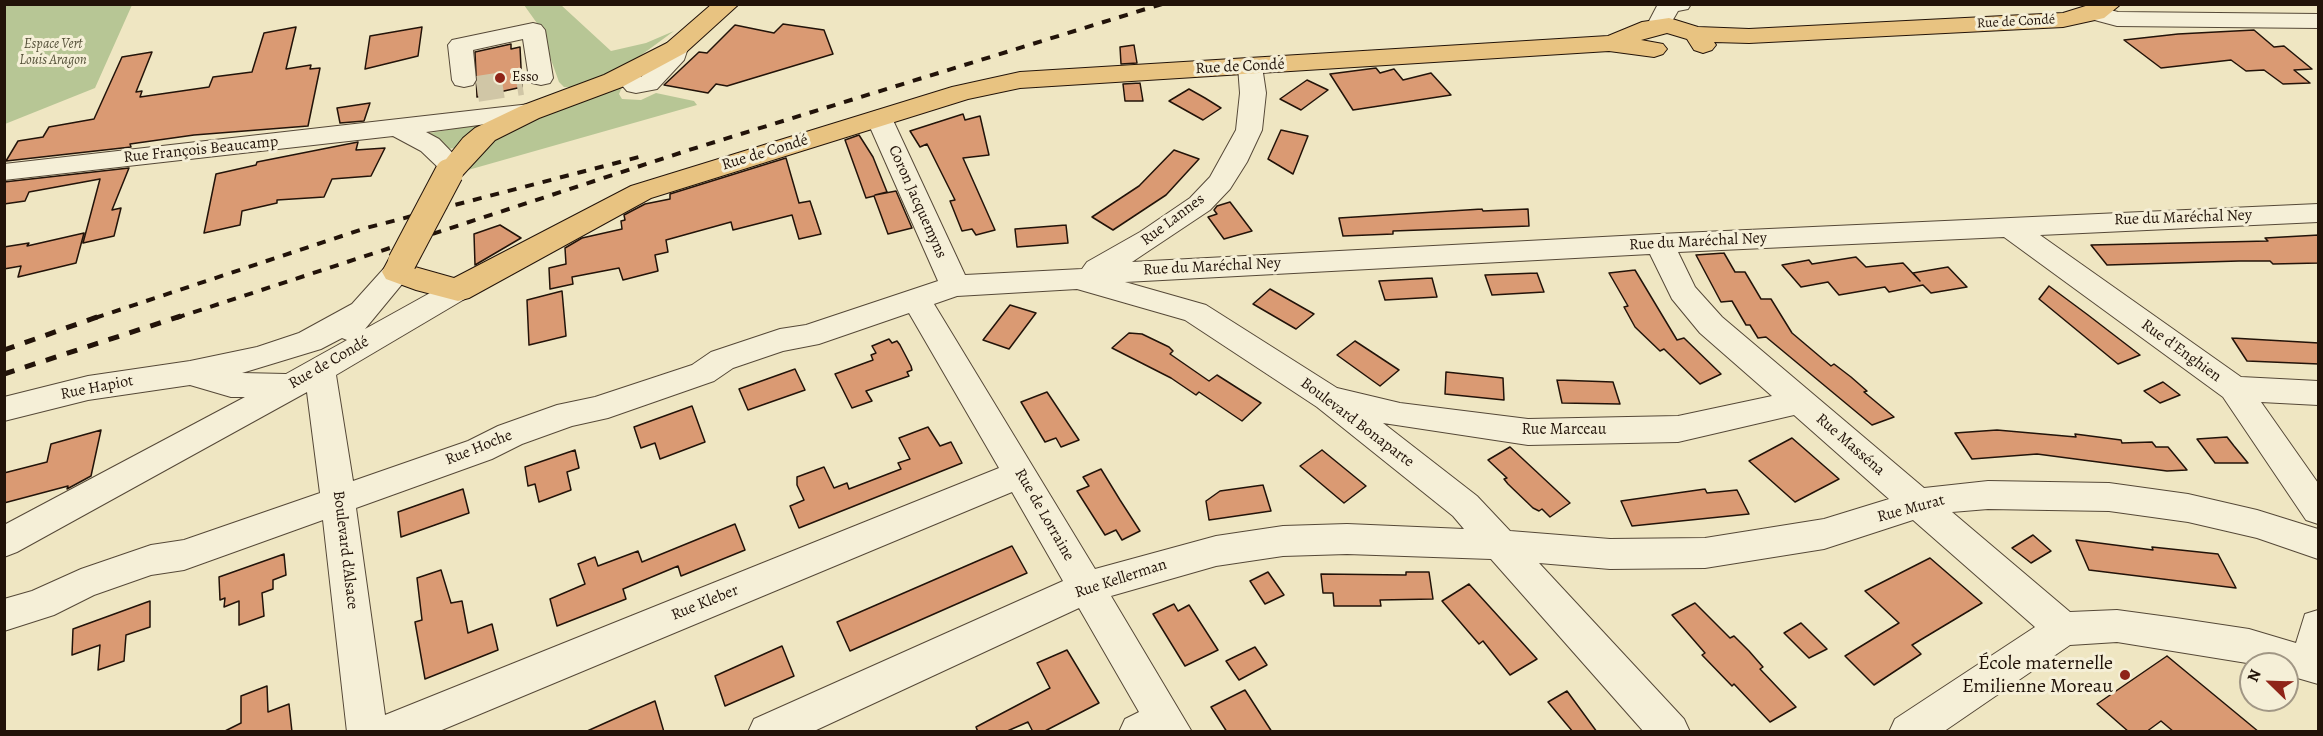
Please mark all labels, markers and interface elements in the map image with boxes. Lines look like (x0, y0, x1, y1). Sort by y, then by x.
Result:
street label: Rue de Condé (1976, 12, 2056, 32)
park label: Espace Vert Louis Aragon (19, 37, 87, 70)
street label: Rue de Condé (1195, 55, 1285, 79)
place label: Esso (512, 70, 539, 86)
marker: Esso (493, 71, 507, 85)
street label: Rue de Condé (719, 131, 811, 175)
street label: Rue François Beaucamp (123, 132, 279, 168)
street label: Coron Jacquemyns (883, 143, 951, 261)
street label: Rue Lannes (1137, 190, 1209, 250)
street label: Rue du Maréchal Ney (2114, 206, 2252, 230)
street label: Rue du Maréchal Ney (1629, 229, 1767, 255)
street label: Rue du Maréchal Ney (1143, 254, 1281, 280)
street label: Rue d'Enghien (2137, 315, 2225, 387)
street label: Rue de Condé (285, 332, 373, 394)
street label: Rue Hapiot (59, 372, 135, 404)
street label: Boulevard Bonaparte (1296, 374, 1418, 472)
street label: Rue Masséna (1811, 410, 1889, 480)
street label: Rue Marceau (1522, 420, 1606, 440)
street label: Rue Hoche (443, 426, 515, 470)
street label: Rue de Lorraine (1010, 465, 1078, 565)
street label: Boulevard d'Alsace (328, 490, 362, 610)
street label: Rue Murat (1875, 491, 1947, 527)
street label: Rue Kellerman (1073, 555, 1169, 603)
street label: Rue Kleber (669, 581, 741, 625)
place label: École maternelle Emilienne Moreau (1962, 652, 2113, 699)
north arrow (2239, 652, 2299, 712)
text: N (2242, 666, 2267, 685)
marker: École maternelle Emilienne Moreau (2118, 668, 2132, 682)

